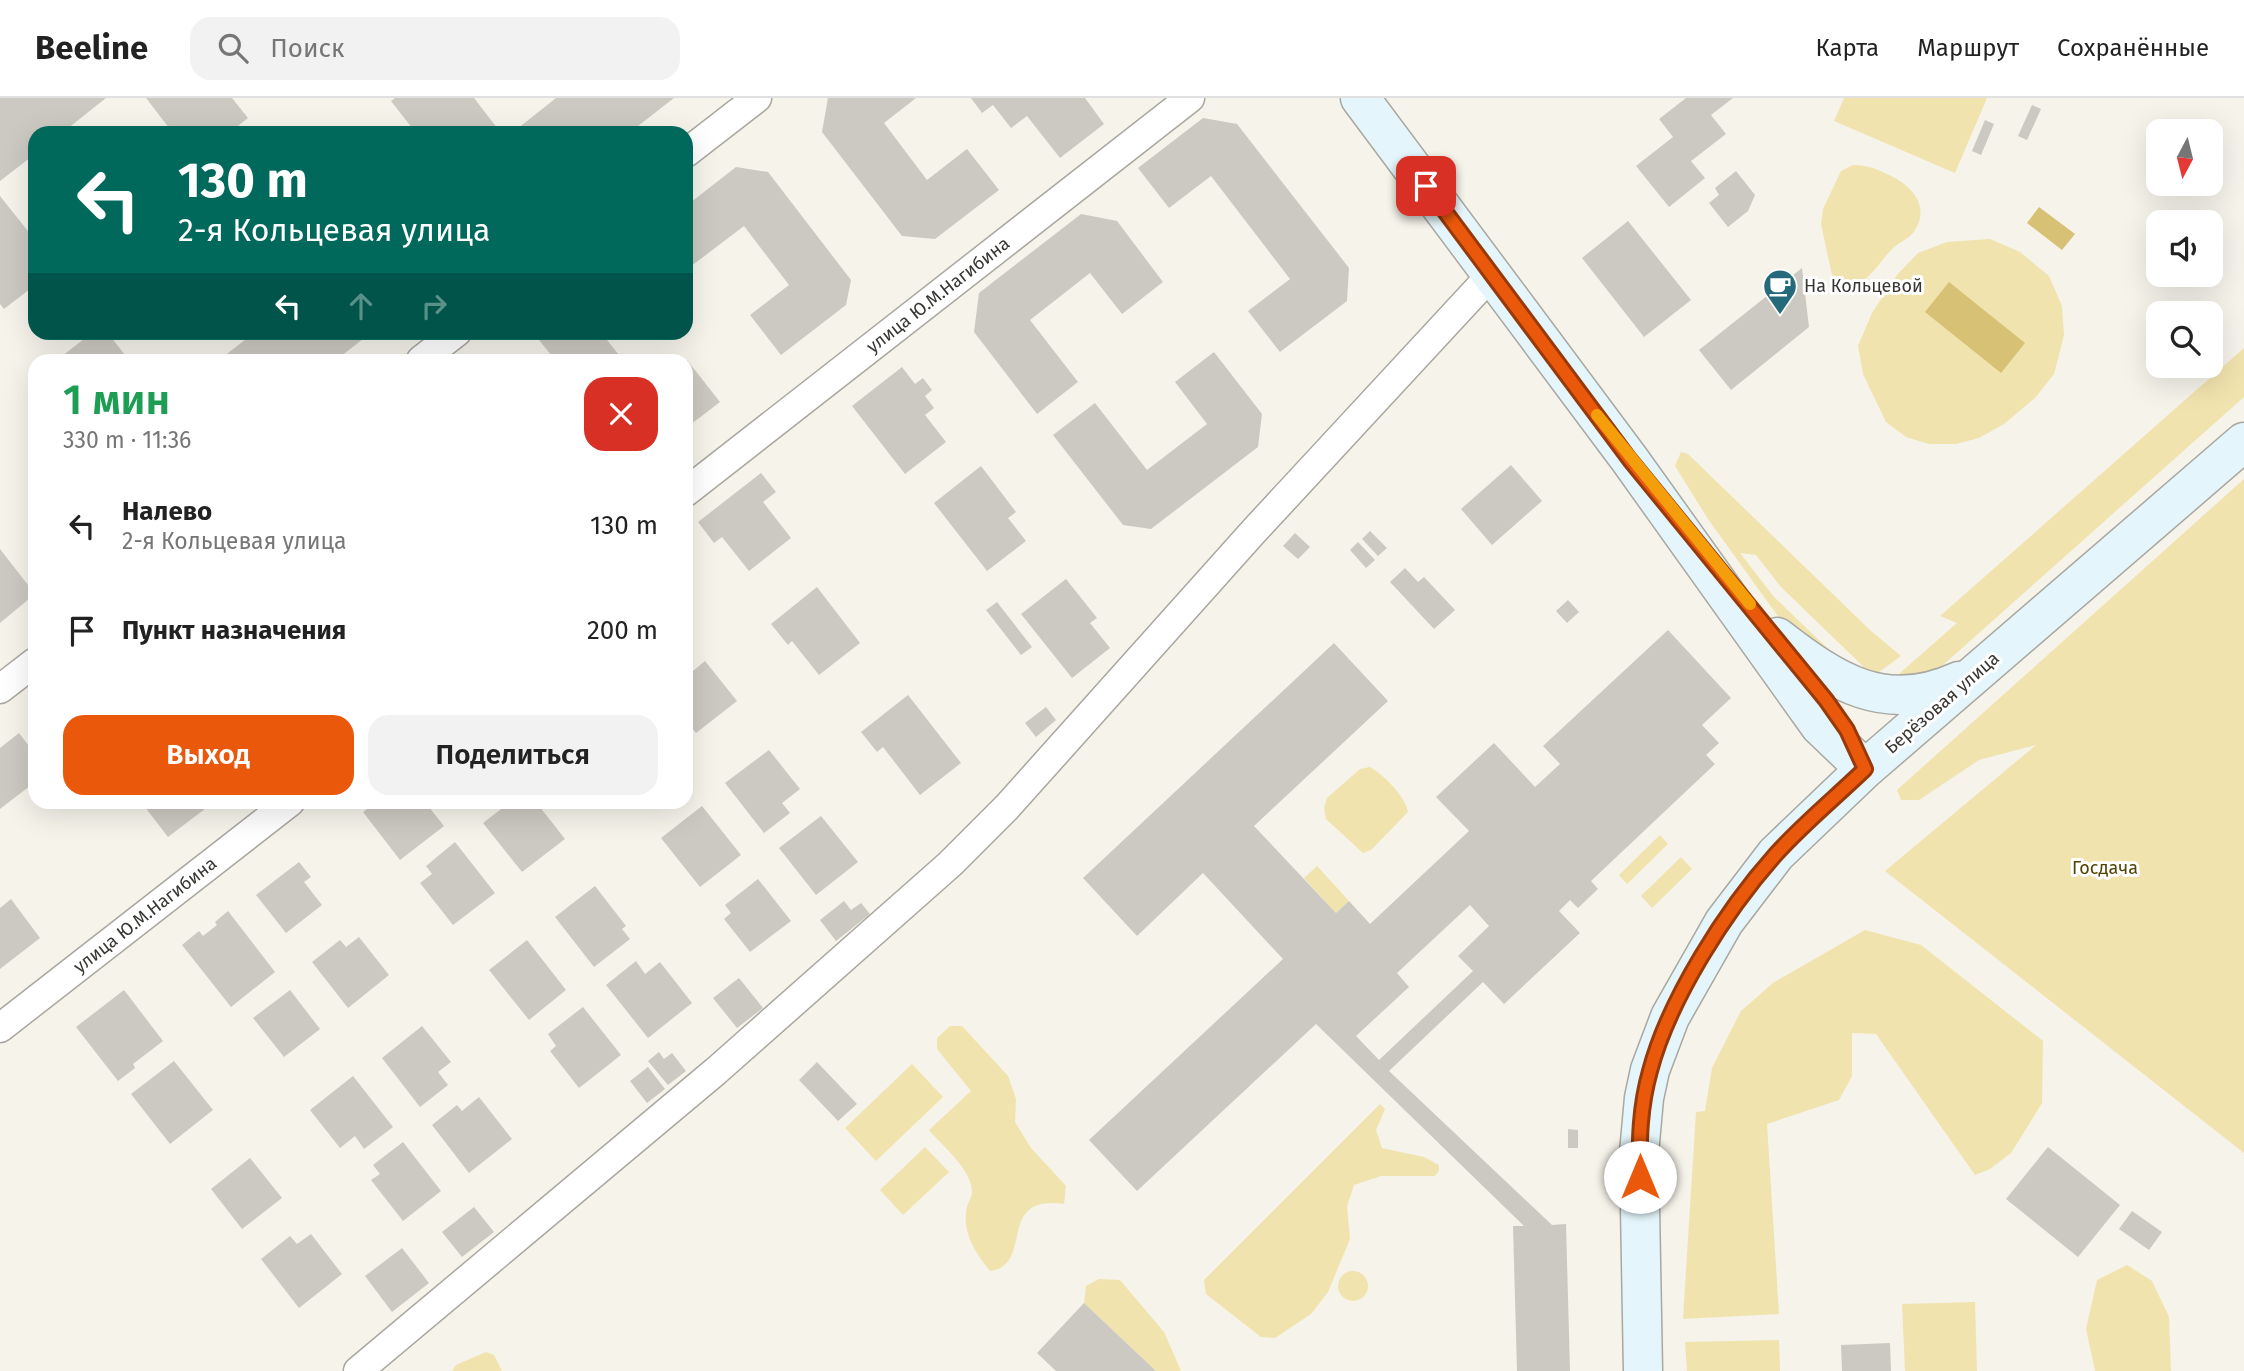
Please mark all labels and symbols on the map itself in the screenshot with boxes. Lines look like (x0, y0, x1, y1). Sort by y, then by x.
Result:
north arrow (2146, 119, 2222, 196)
pin (1396, 156, 1456, 216)
street label: улица Ю.М.Нагибина (862, 232, 1014, 358)
cafe icon: На Кольцевой (1761, 267, 1799, 316)
place label: На Кольцевой (1804, 275, 1923, 297)
street label: Берёзовая улица (1880, 647, 2004, 759)
street label: улица Ю.М.Нагибина (69, 852, 221, 978)
park label: Госдача (2072, 857, 2138, 879)
position arrow (1603, 1140, 1677, 1214)

